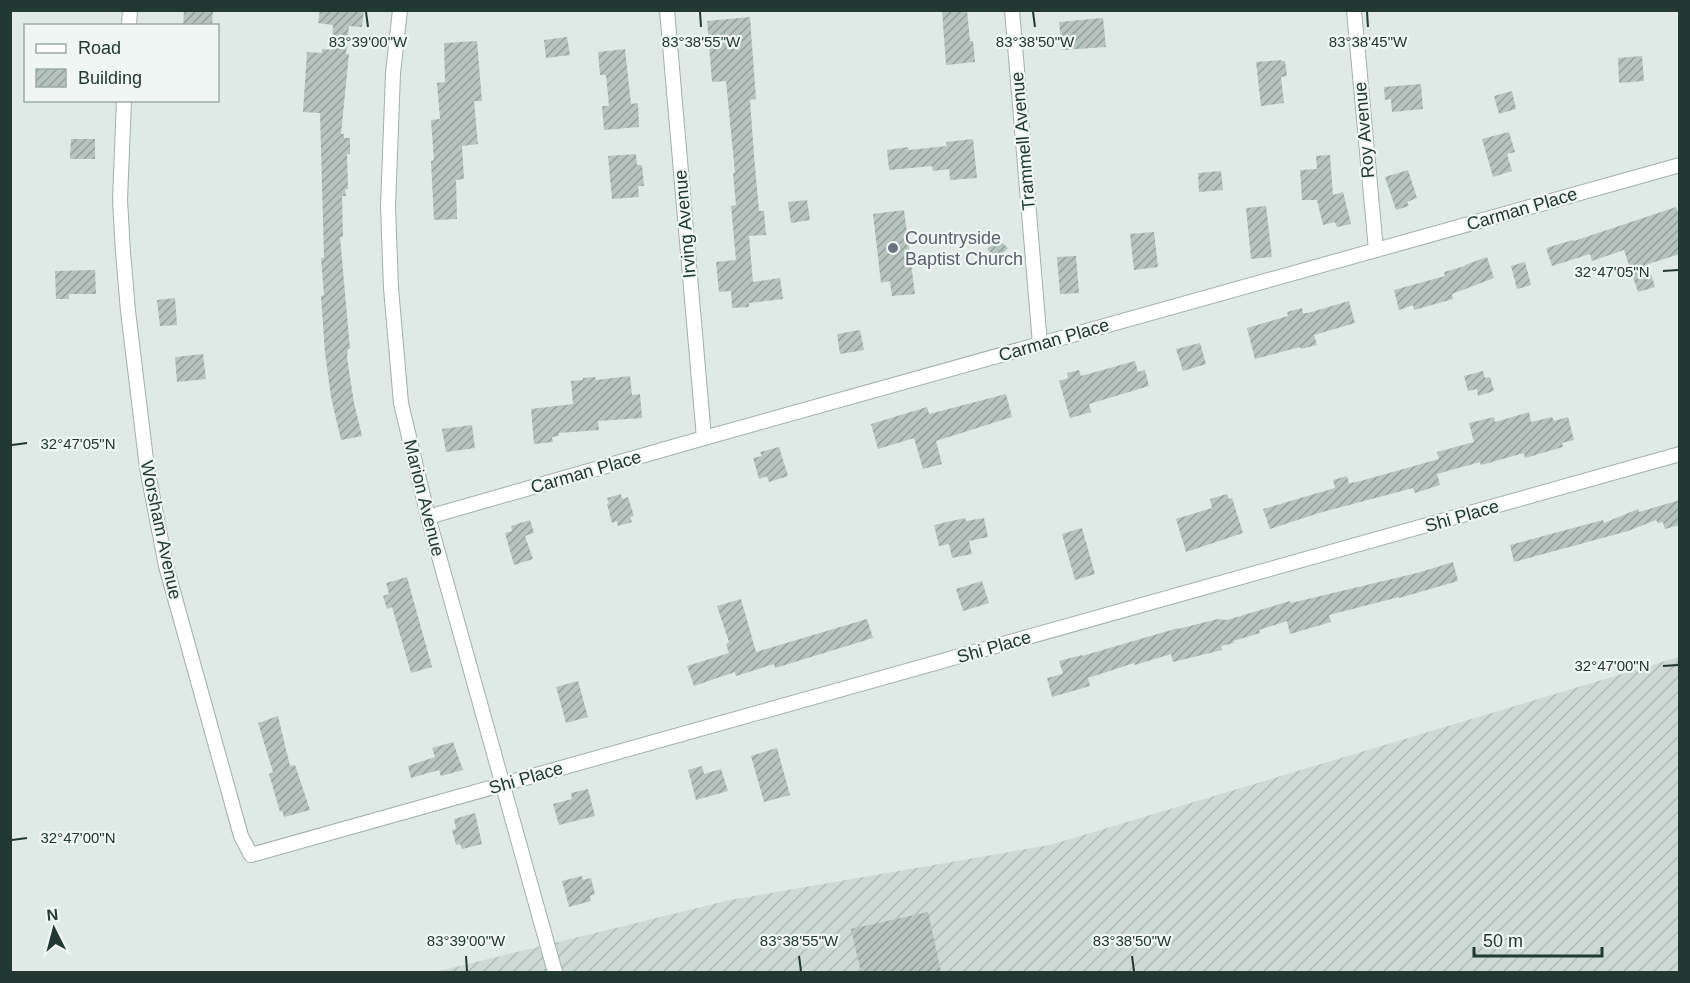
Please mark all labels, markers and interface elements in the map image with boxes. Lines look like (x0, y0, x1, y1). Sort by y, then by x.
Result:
legend (24, 24, 219, 102)
text: 83°39'00"W (329, 33, 408, 50)
text: 83°38'55"W (662, 33, 741, 50)
text: 83°38'50"W (996, 33, 1075, 50)
text: 83°38'45"W (1329, 33, 1408, 50)
text: Road (78, 38, 121, 58)
text: Building (78, 68, 142, 88)
street label: Trammell Avenue (1007, 71, 1039, 211)
street label: Roy Avenue (1350, 81, 1378, 179)
street label: Irving Avenue (670, 169, 700, 279)
street label: Carman Place (1464, 184, 1580, 234)
place label: Countryside Baptist Church (905, 228, 1023, 269)
marker: Countryside Baptist Church (886, 241, 900, 255)
text: 32°47'05"N (1574, 263, 1650, 280)
street label: Carman Place (996, 315, 1112, 365)
text: 32°47'05"N (40, 435, 116, 452)
street label: Marion Avenue (400, 437, 448, 559)
street label: Carman Place (528, 447, 644, 497)
street label: Worsham Avenue (137, 459, 185, 601)
street label: Shi Place (1423, 496, 1501, 536)
street label: Shi Place (955, 627, 1033, 667)
text: 32°47'00"N (1574, 657, 1650, 674)
street label: Shi Place (487, 758, 565, 798)
text: 32°47'00"N (40, 829, 116, 846)
north arrow (24, 899, 84, 959)
text: N (46, 906, 59, 924)
scale bar (1474, 920, 1602, 958)
text: 50 m (1483, 931, 1523, 951)
text: 83°39'00"W (427, 932, 506, 949)
text: 83°38'55"W (760, 932, 839, 949)
text: 83°38'50"W (1093, 932, 1172, 949)

